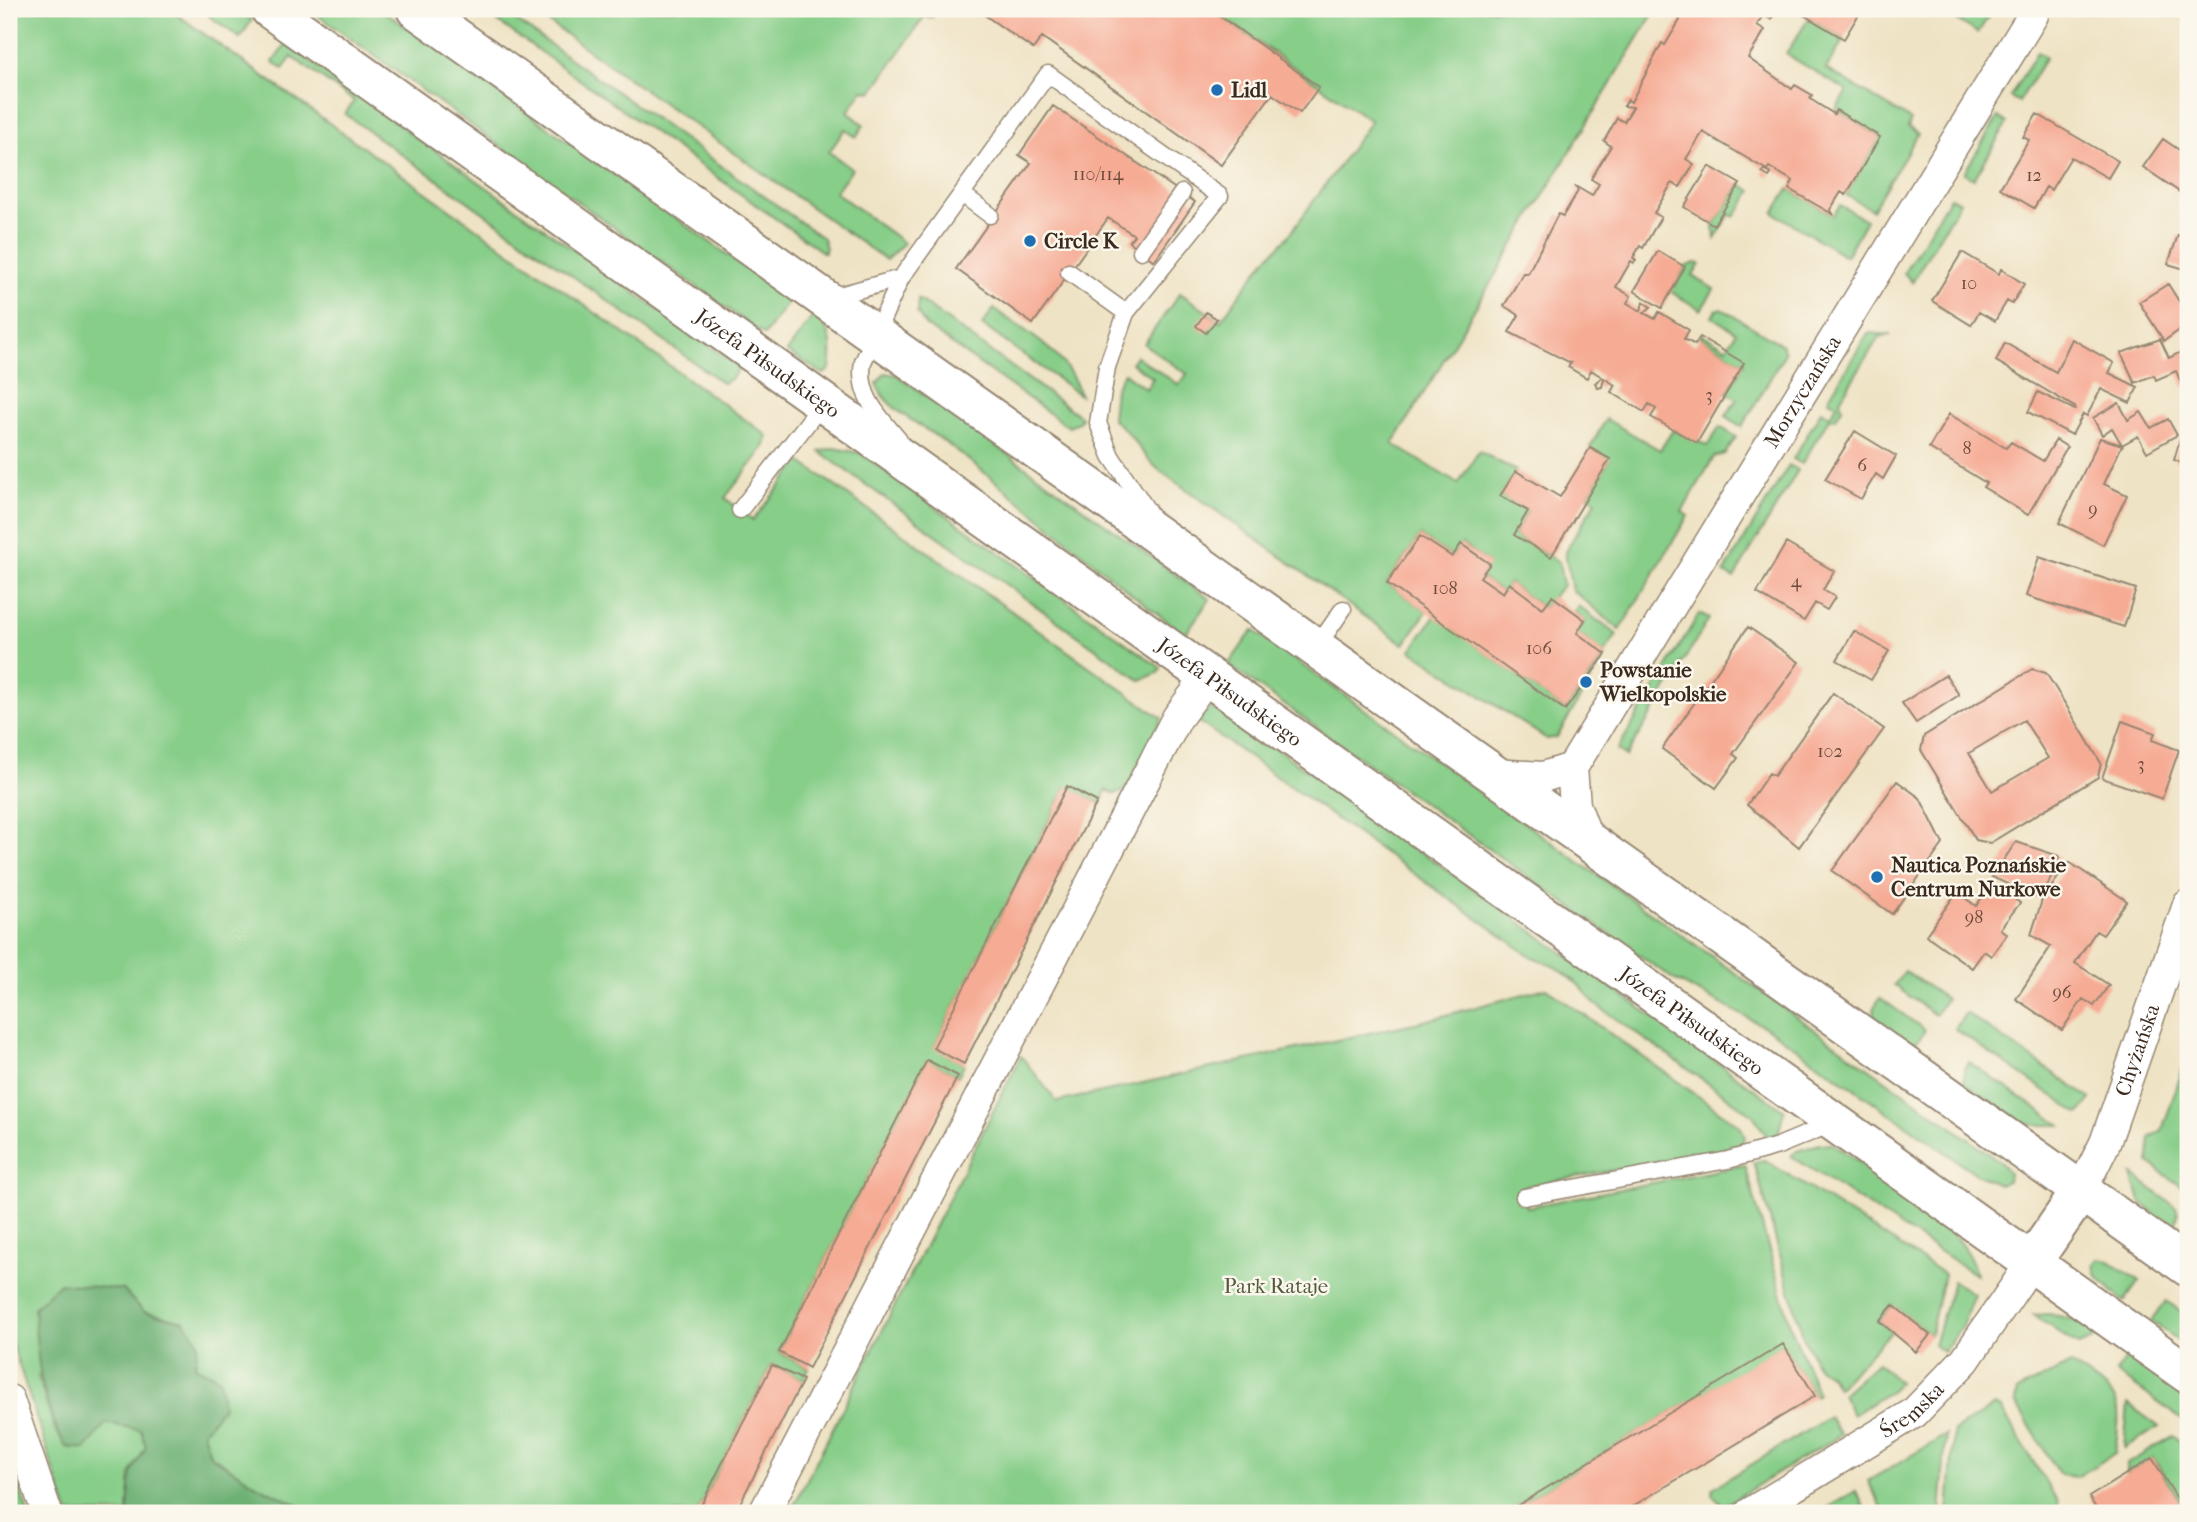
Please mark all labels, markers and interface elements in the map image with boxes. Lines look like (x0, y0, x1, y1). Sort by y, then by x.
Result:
place label: Lidl (1231, 78, 1267, 102)
marker: Lidl (1209, 82, 1225, 98)
house number: 110/114 (1073, 164, 1124, 185)
house number: 12 (2026, 165, 2042, 186)
place label: Circle K (1044, 229, 1120, 253)
marker: Circle K (1022, 233, 1038, 249)
house number: 10 (1961, 273, 1977, 294)
street label: Józefa Piłsudskiego (689, 303, 845, 423)
street label: Morzyczańska (1759, 331, 1846, 452)
house number: 3 (1705, 385, 1713, 406)
house number: 8 (1962, 438, 1972, 459)
house number: 6 (1857, 455, 1867, 476)
house number: 9 (2088, 499, 2098, 520)
house number: 4 (1791, 571, 1802, 592)
house number: 108 (1432, 578, 1458, 599)
street label: Józefa Piłsudskiego (1151, 631, 1307, 752)
house number: 106 (1526, 638, 1552, 659)
place label: Powstanie Wielkopolskie (1599, 658, 1727, 706)
marker: Powstanie Wielkopolskie (1578, 674, 1594, 690)
house number: 102 (1817, 741, 1843, 762)
house number: 3 (2137, 754, 2145, 775)
place label: Nautica Poznańskie Centrum Nurkowe (1891, 853, 2067, 901)
marker: Nautica Poznańskie Centrum Nurkowe (1869, 869, 1885, 885)
house number: 98 (1965, 907, 1983, 928)
street label: Józefa Piłsudskiego (1613, 960, 1769, 1080)
house number: 96 (2052, 982, 2072, 1003)
street label: Chyżańska (2110, 1001, 2165, 1099)
park label: Park Rataje (1224, 1274, 1328, 1298)
street label: Śremska (1875, 1377, 1949, 1443)

